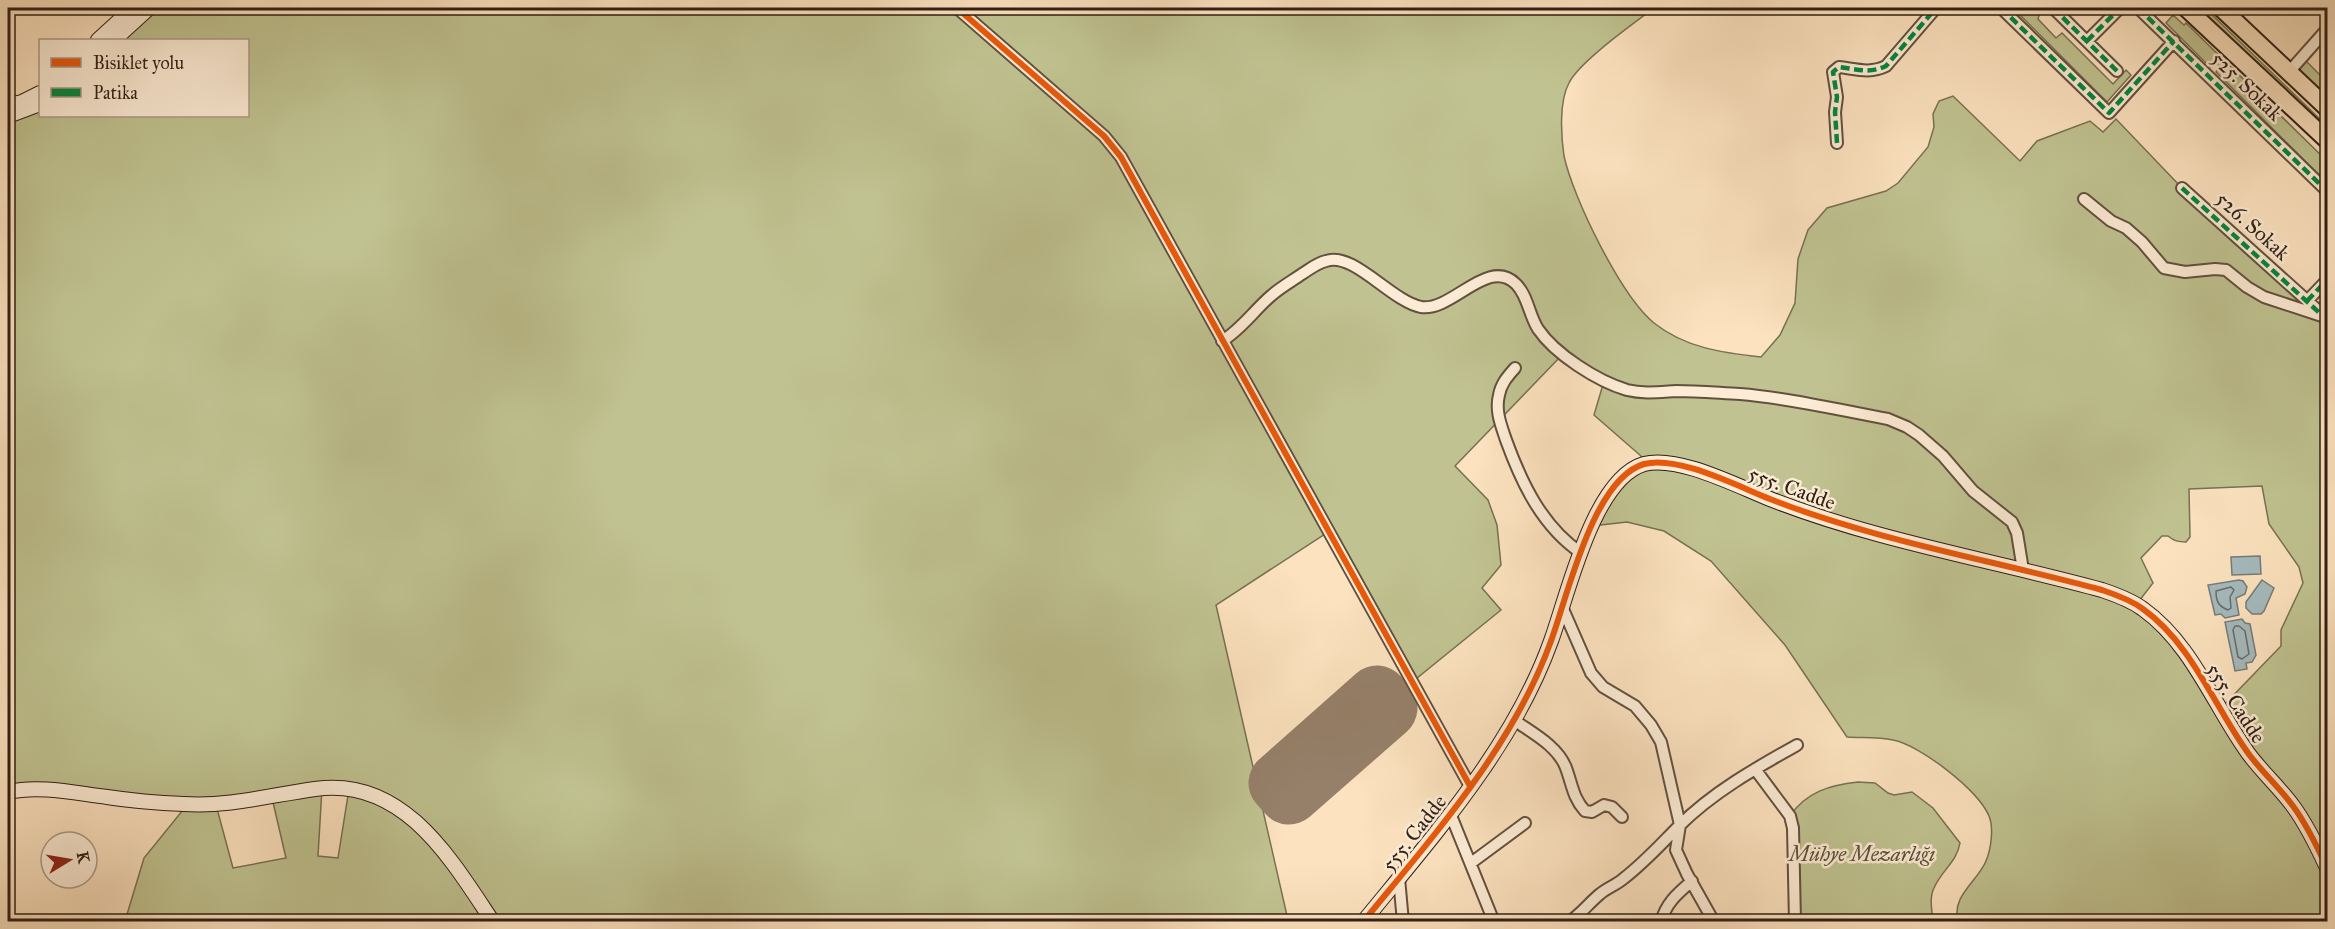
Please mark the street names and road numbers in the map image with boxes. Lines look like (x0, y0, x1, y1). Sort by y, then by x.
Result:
street label: 525. Sokak (2206, 46, 2288, 126)
street label: 526. Sokak (2211, 186, 2296, 266)
street label: 555. Cadde (1745, 460, 1839, 516)
street label: 555. Cadde (2200, 658, 2272, 748)
street label: 555. Cadde (1376, 789, 1452, 877)

